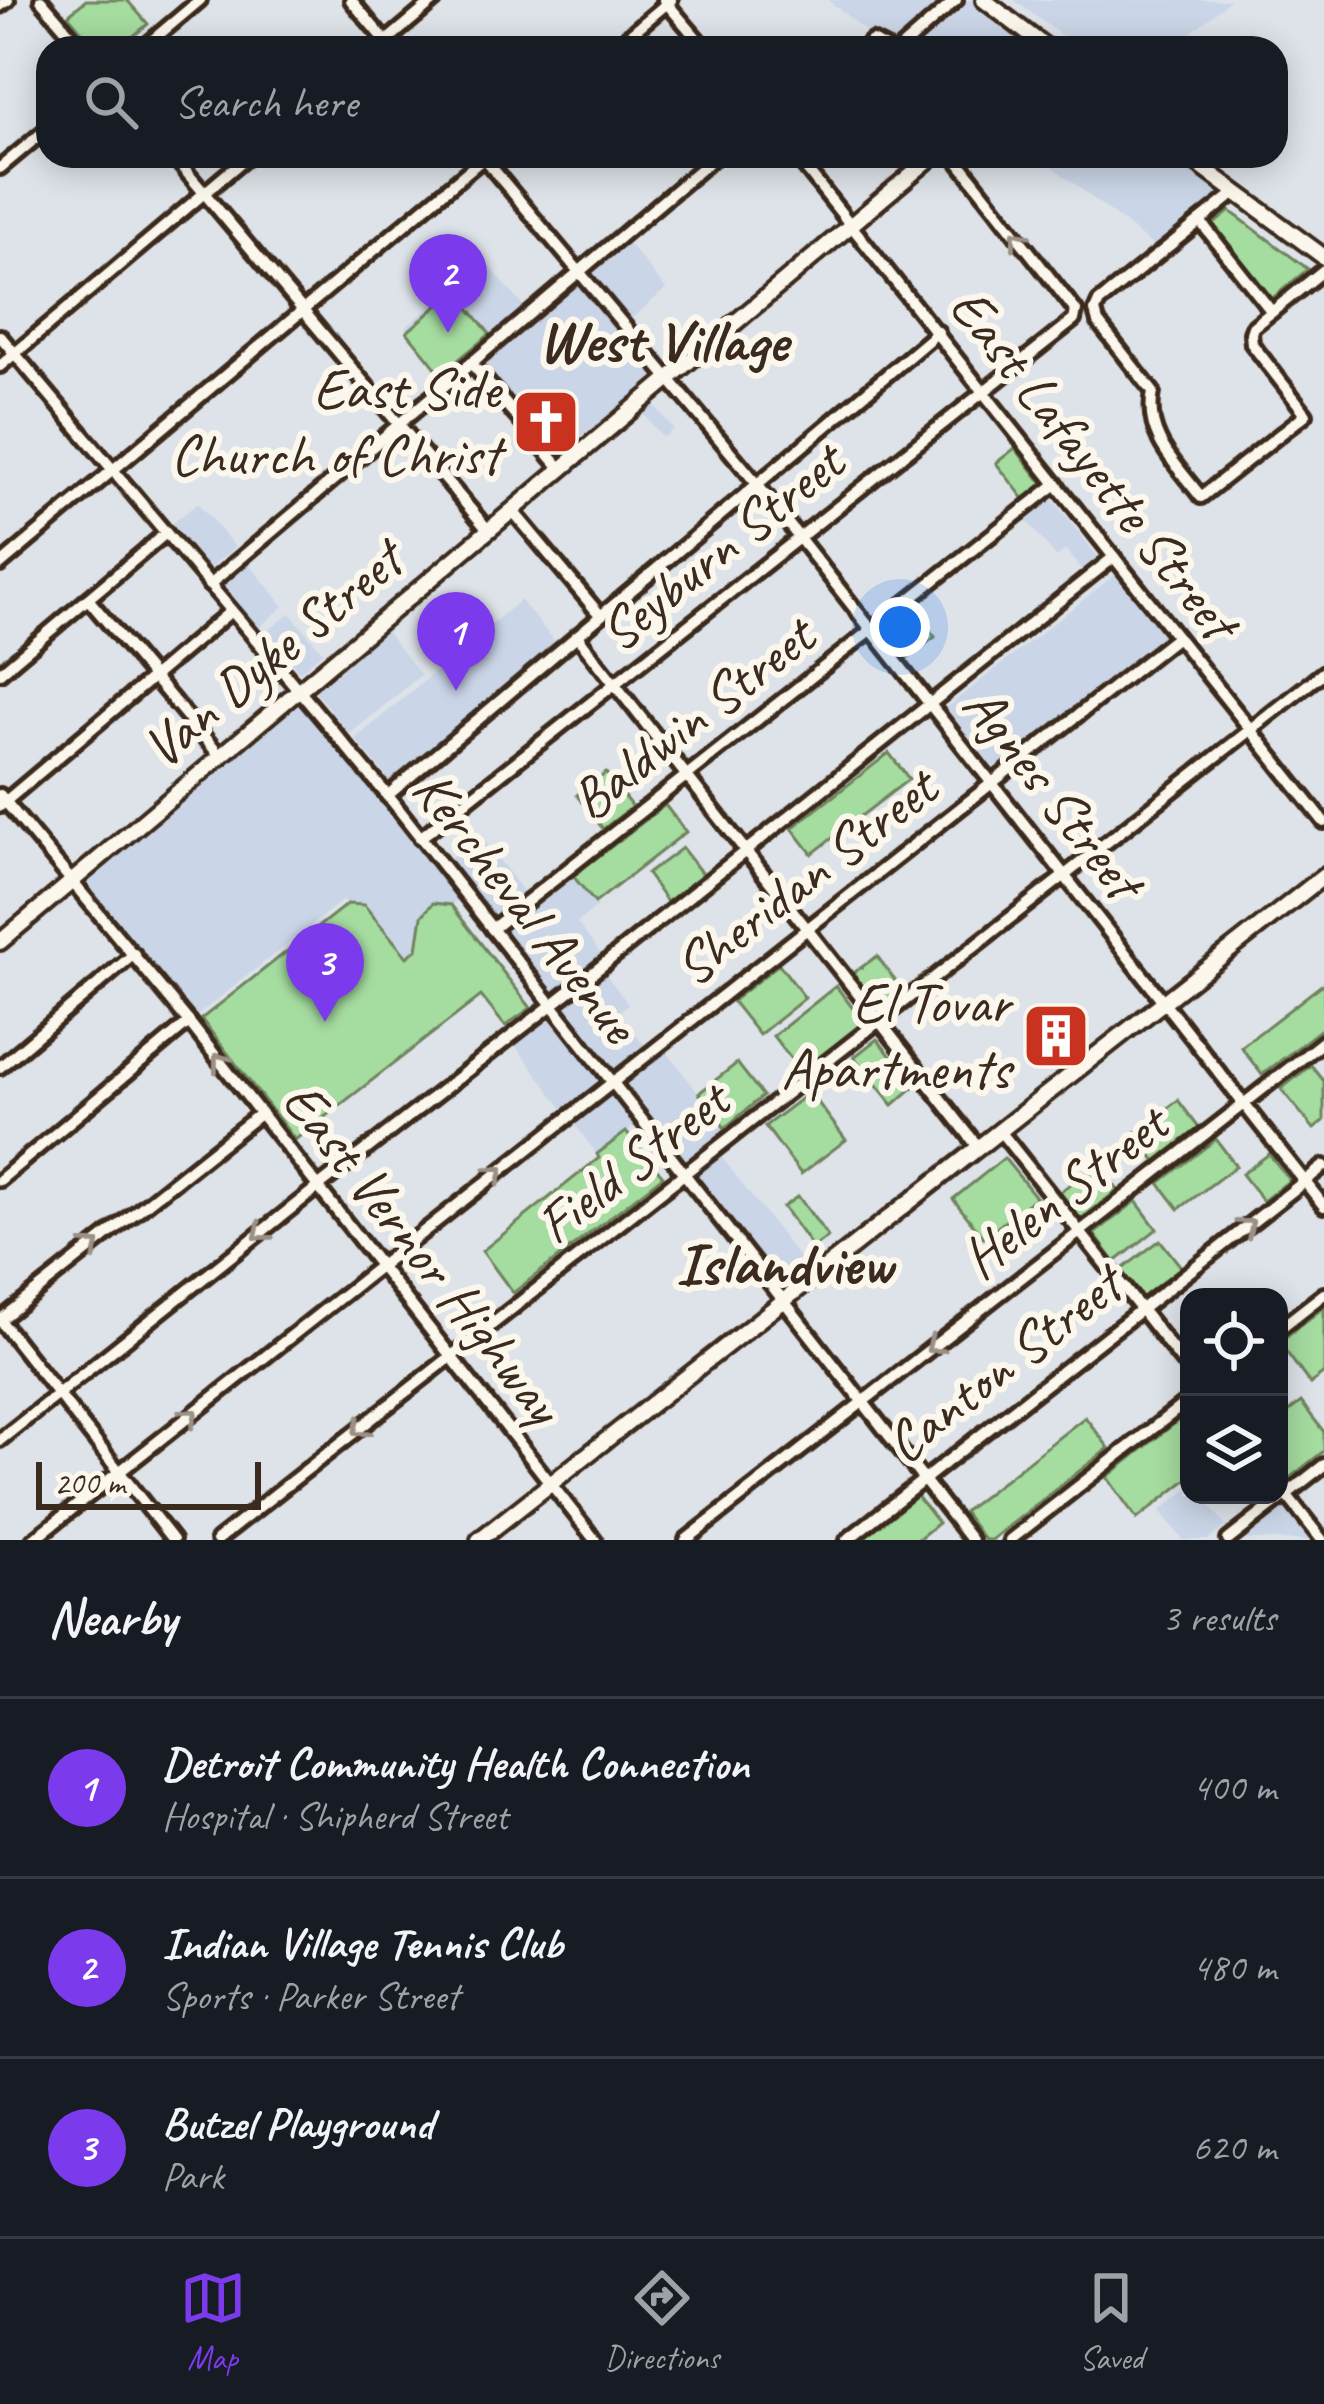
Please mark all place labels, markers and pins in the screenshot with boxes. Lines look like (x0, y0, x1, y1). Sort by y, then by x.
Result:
pin: 2 (409, 234, 487, 333)
place label: East Side Church of Christ (171, 353, 507, 491)
church icon: East Side Church of Christ (511, 387, 581, 457)
pin: 1 (417, 592, 495, 691)
pin: 3 (286, 923, 364, 1022)
place label: El Tovar Apartments (781, 967, 1016, 1105)
building icon: El Tovar Apartments (1021, 1001, 1091, 1071)

